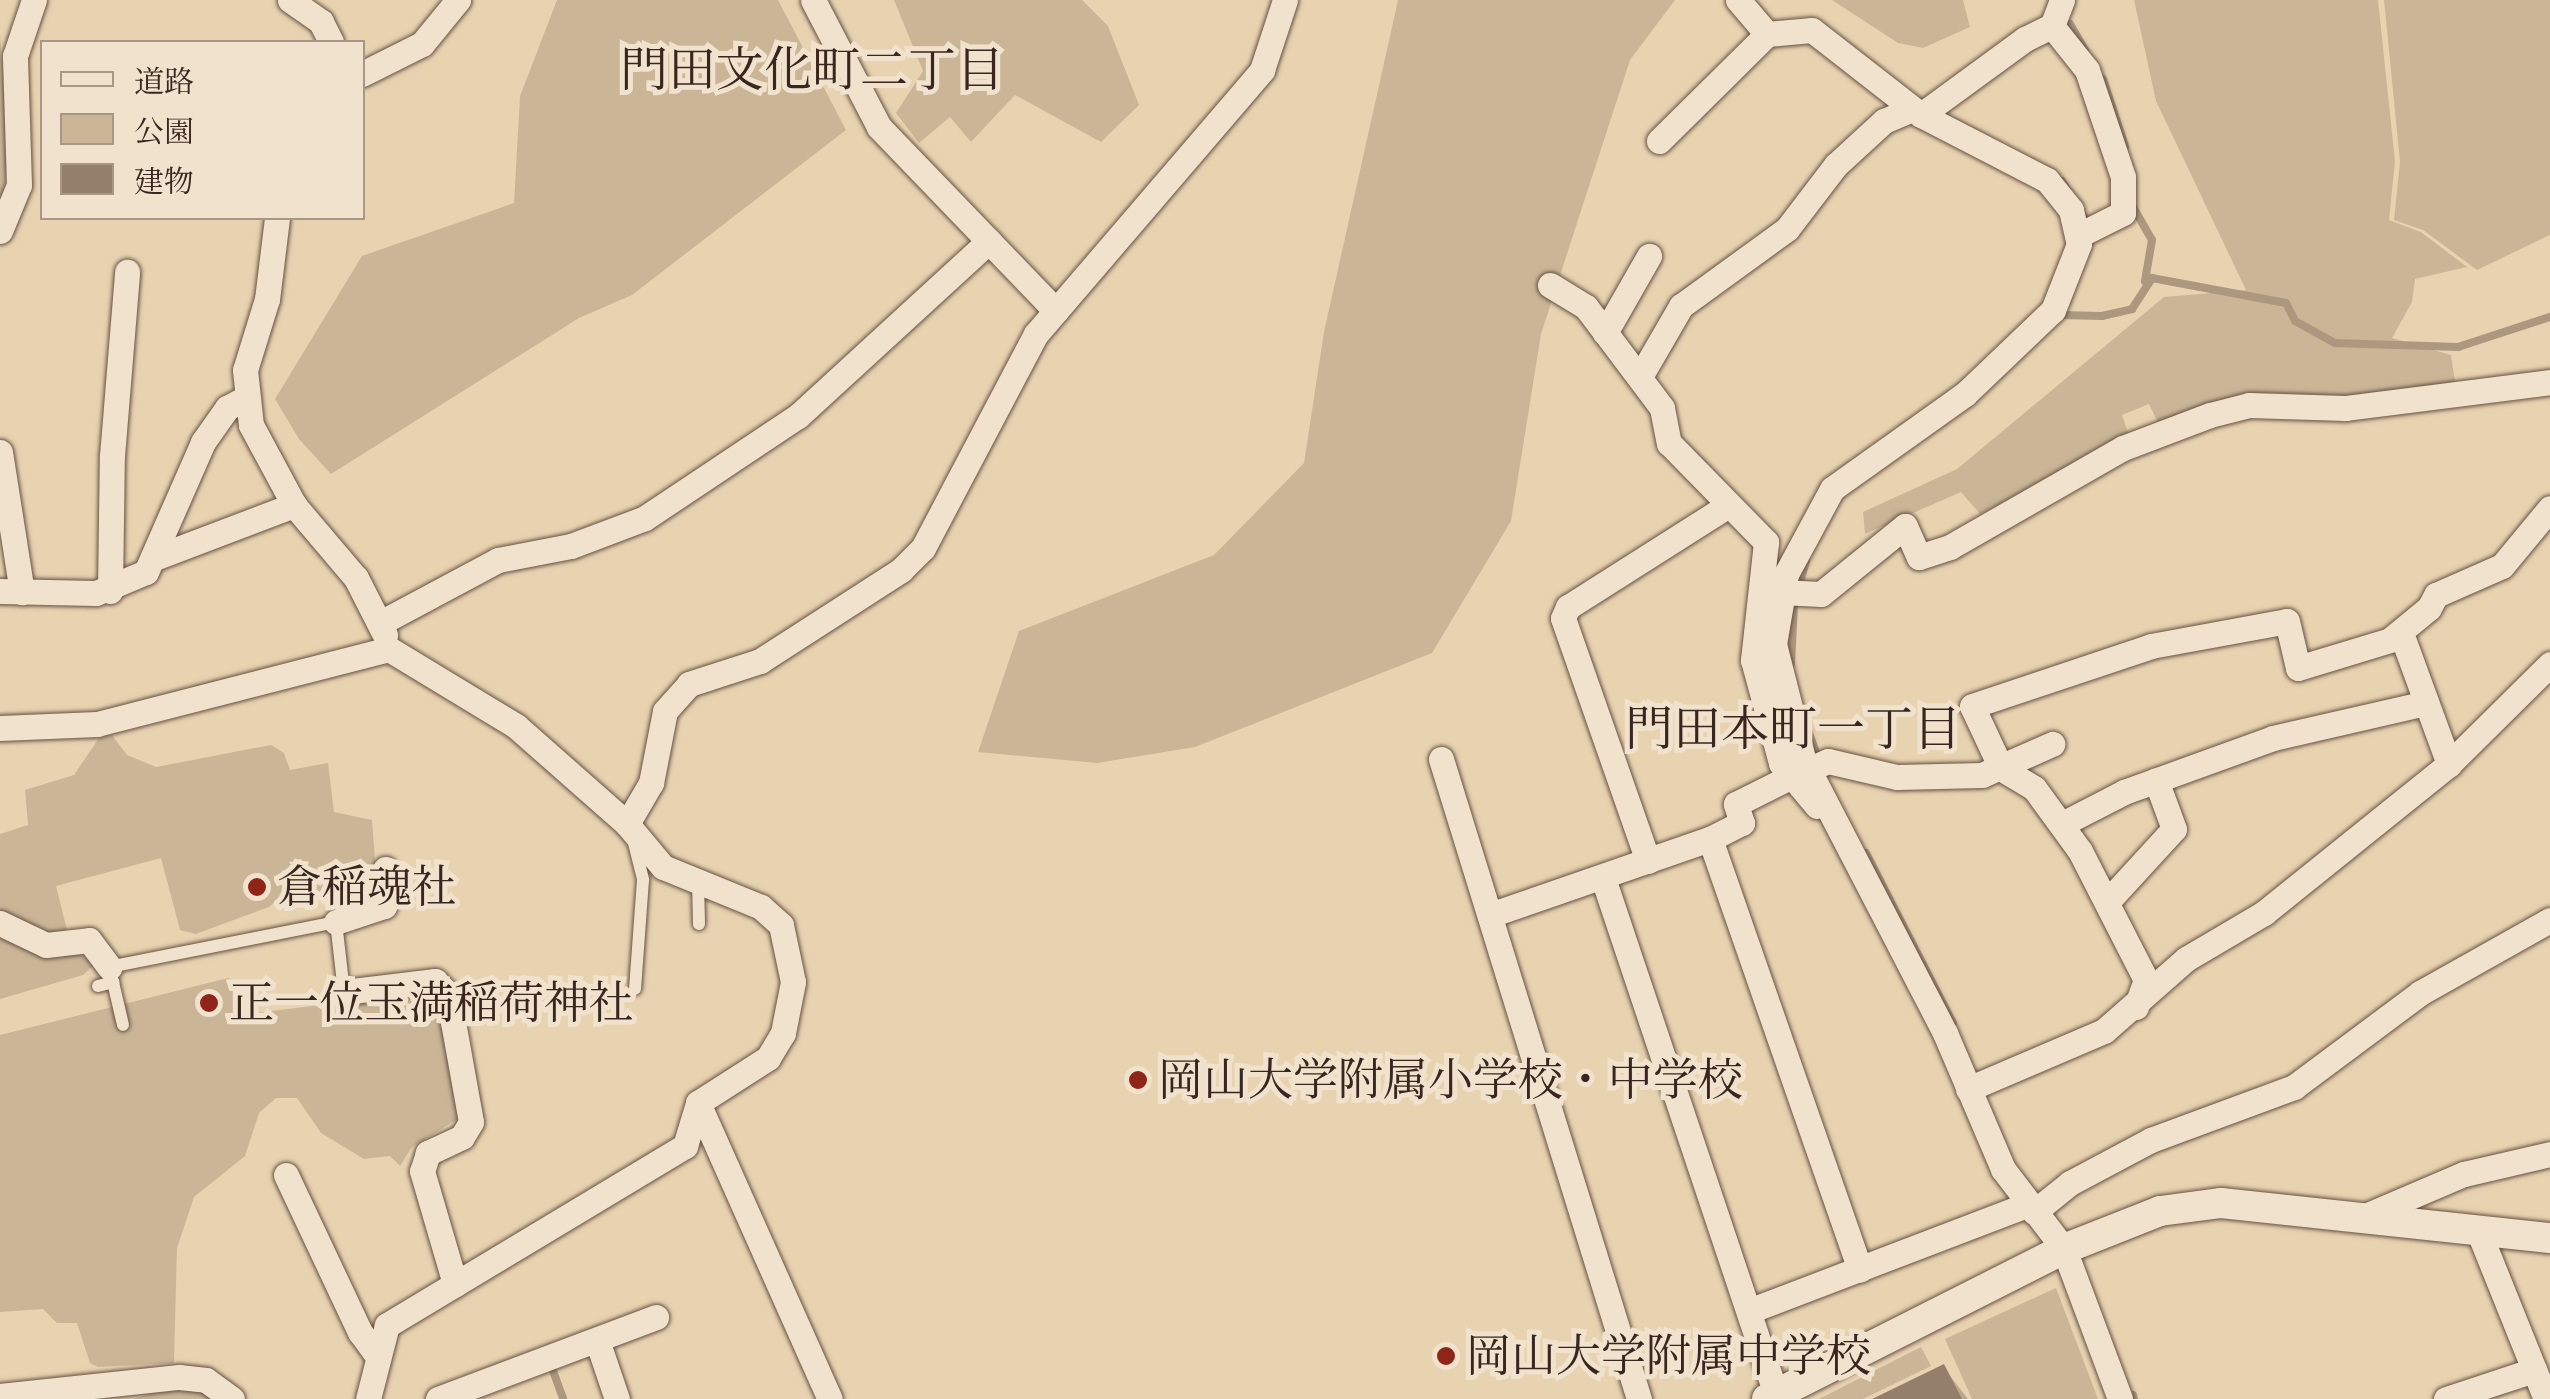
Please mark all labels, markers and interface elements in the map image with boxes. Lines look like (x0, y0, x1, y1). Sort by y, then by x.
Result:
legend (40, 40, 365, 220)
district label: 門田文化町二丁目 (620, 41, 1004, 99)
text: 道路 (134, 62, 194, 101)
text: 公園 (134, 112, 194, 151)
text: 建物 (134, 162, 194, 201)
district label: 門田本町一丁目 (1625, 700, 1961, 758)
place label: 倉稲魂社 (277, 860, 457, 914)
marker: 倉稲魂社 (246, 876, 268, 898)
place label: 正一位玉満稲荷神社 (229, 976, 634, 1030)
marker: 正一位玉満稲荷神社 (198, 992, 220, 1014)
place label: 岡山大学附属小学校・中学校 (1158, 1053, 1743, 1107)
marker: 岡山大学附属小学校・中学校 (1127, 1069, 1149, 1091)
place label: 岡山大学附属中学校 (1466, 1329, 1871, 1383)
marker: 岡山大学附属中学校 (1435, 1345, 1457, 1367)

